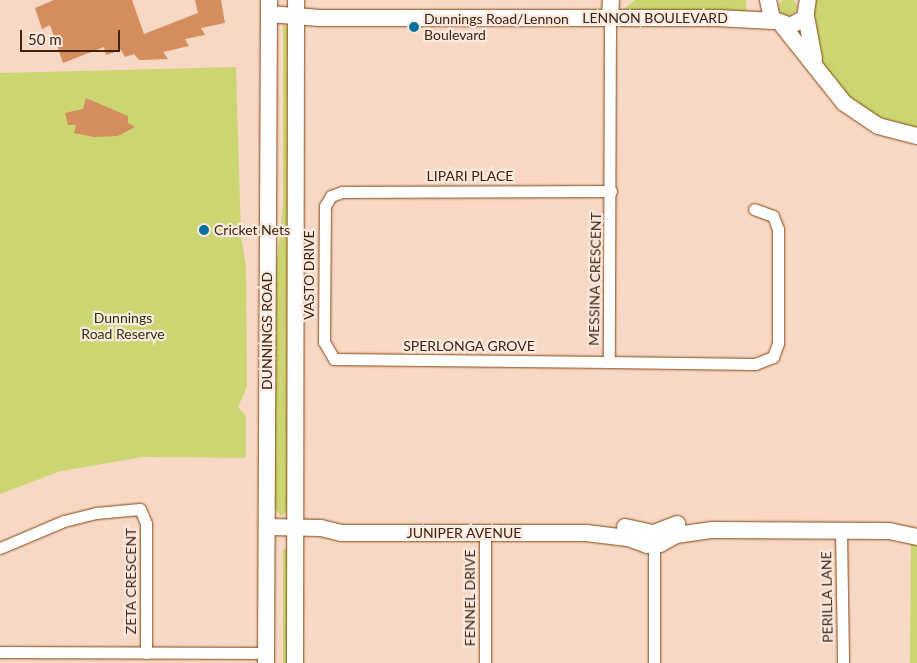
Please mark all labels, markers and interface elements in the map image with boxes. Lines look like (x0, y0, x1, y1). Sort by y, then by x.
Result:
street label: LENNON BOULEVARD (582, 10, 728, 26)
place label: Dunnings Road/Lennon Boulevard (424, 11, 569, 44)
scale bar (22, 20, 122, 52)
marker: Dunnings Road/Lennon Boulevard (408, 21, 420, 33)
text: 50 m (28, 30, 62, 48)
street label: LIPARI PLACE (427, 168, 513, 184)
street label: MESSINA CRESCENT (585, 212, 605, 346)
place label: Cricket Nets (214, 222, 290, 238)
marker: Cricket Nets (198, 224, 210, 236)
street label: VASTO DRIVE (301, 230, 317, 320)
street label: DUNNINGS ROAD (259, 272, 275, 390)
park label: Dunnings Road Reserve (81, 310, 165, 342)
street label: SPERLONGA GROVE (403, 338, 535, 354)
street label: JUNIPER AVENUE (406, 525, 522, 541)
street label: ZETA CRESCENT (123, 527, 139, 635)
street label: FENNEL DRIVE (462, 549, 478, 647)
street label: PERILLA LANE (818, 551, 836, 643)

